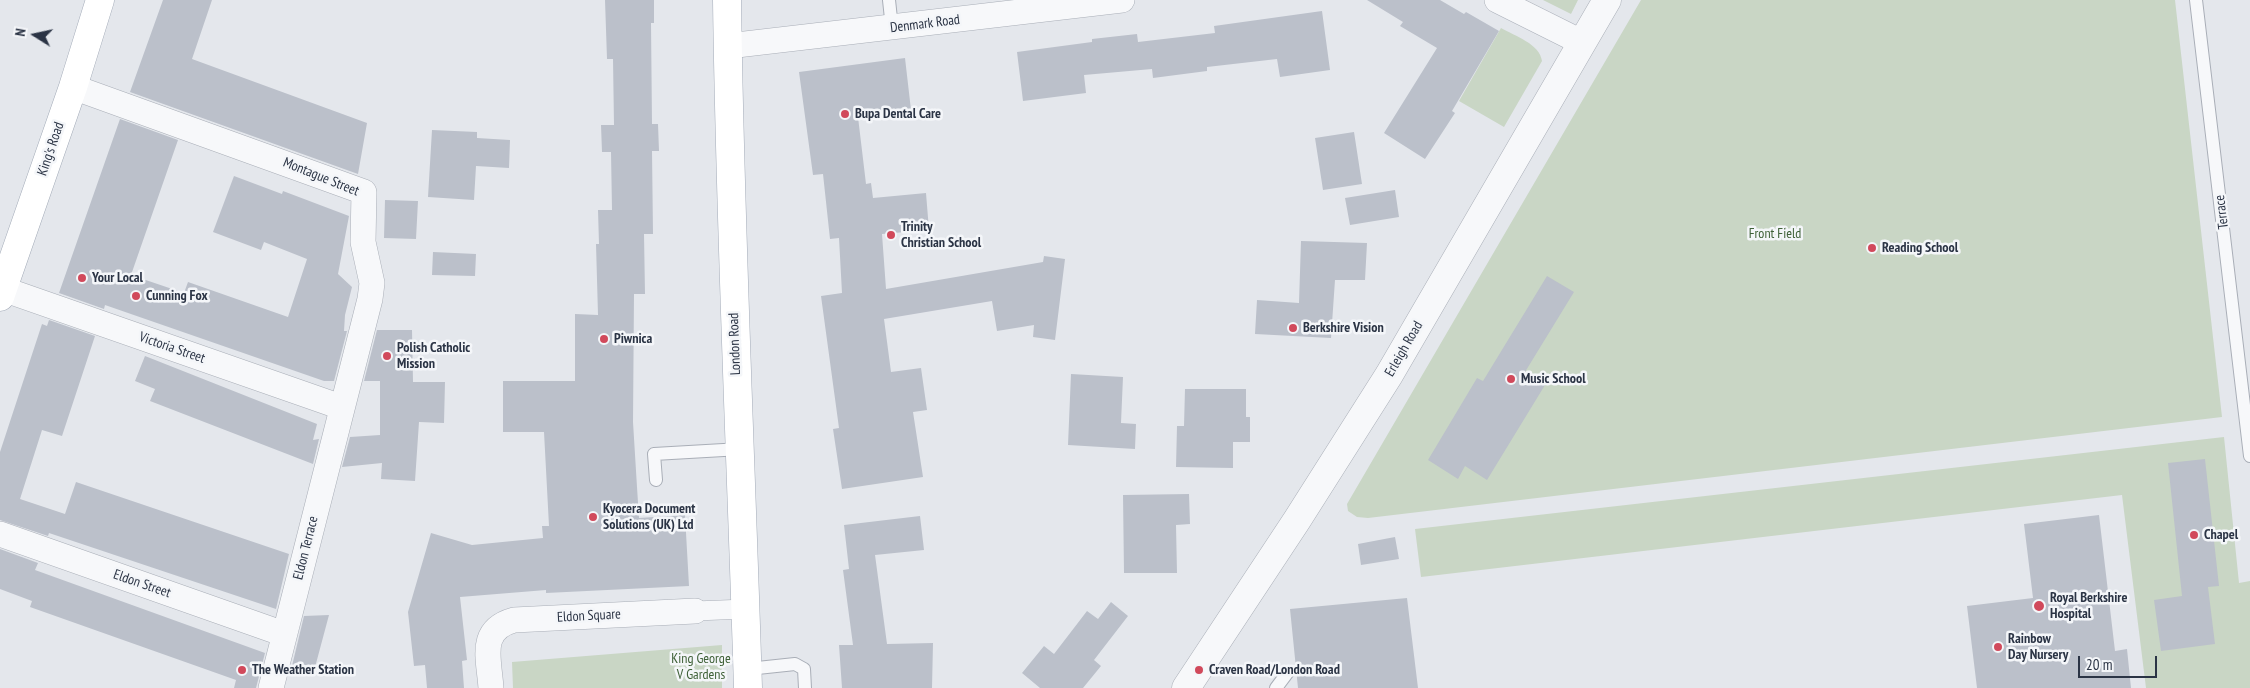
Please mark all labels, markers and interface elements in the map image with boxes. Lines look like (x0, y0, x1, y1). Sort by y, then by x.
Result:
north arrow (10, 10, 60, 60)
street label: Denmark Road (889, 11, 961, 37)
text: N (11, 27, 30, 38)
place label: Bupa Dental Care (855, 106, 941, 122)
marker: Bupa Dental Care (839, 108, 851, 120)
street label: King's Road (34, 120, 68, 178)
street label: Montague Street (281, 154, 361, 200)
street label: Terrace (2212, 194, 2232, 230)
place label: Trinity Christian School (901, 219, 981, 252)
park label: Front Field (1749, 226, 1801, 242)
marker: Trinity Christian School (885, 229, 897, 241)
place label: Reading School (1882, 240, 1958, 256)
marker: Reading School (1866, 242, 1878, 254)
place label: Your Local (92, 270, 143, 286)
marker: Your Local (76, 272, 88, 284)
place label: Cunning Fox (146, 288, 208, 304)
marker: Cunning Fox (130, 290, 142, 302)
street label: London Road (726, 312, 744, 376)
street label: Erleigh Road (1381, 318, 1427, 380)
place label: Berkshire Vision (1303, 320, 1384, 336)
marker: Berkshire Vision (1287, 322, 1299, 334)
street label: Victoria Street (137, 329, 207, 367)
place label: Piwnica (614, 331, 652, 347)
marker: Piwnica (598, 333, 610, 345)
place label: Polish Catholic Mission (397, 340, 470, 372)
marker: Polish Catholic Mission (381, 350, 393, 362)
place label: Music School (1521, 371, 1586, 387)
marker: Music School (1505, 373, 1517, 385)
place label: Kyocera Document Solutions (UK) Ltd (603, 501, 695, 534)
marker: Kyocera Document Solutions (UK) Ltd (587, 511, 599, 523)
street label: Eldon Terrace (290, 514, 322, 582)
place label: Chapel (2204, 527, 2238, 543)
marker: Chapel (2188, 529, 2200, 541)
street label: Eldon Street (111, 566, 173, 602)
place label: Royal Berkshire Hospital (2050, 590, 2127, 622)
marker: Royal Berkshire Hospital (2032, 599, 2046, 613)
street label: Eldon Square (557, 606, 621, 626)
place label: Rainbow Day Nursery (2008, 631, 2068, 664)
marker: Rainbow Day Nursery (1992, 641, 2004, 653)
scale bar (2080, 646, 2159, 678)
park label: King George V Gardens (671, 651, 731, 684)
text: 20 m (2086, 655, 2112, 674)
place label: The Weather Station (252, 662, 354, 678)
place label: Craven Road/London Road (1209, 662, 1340, 678)
marker: The Weather Station (236, 664, 248, 676)
marker: Craven Road/London Road (1193, 664, 1205, 676)

